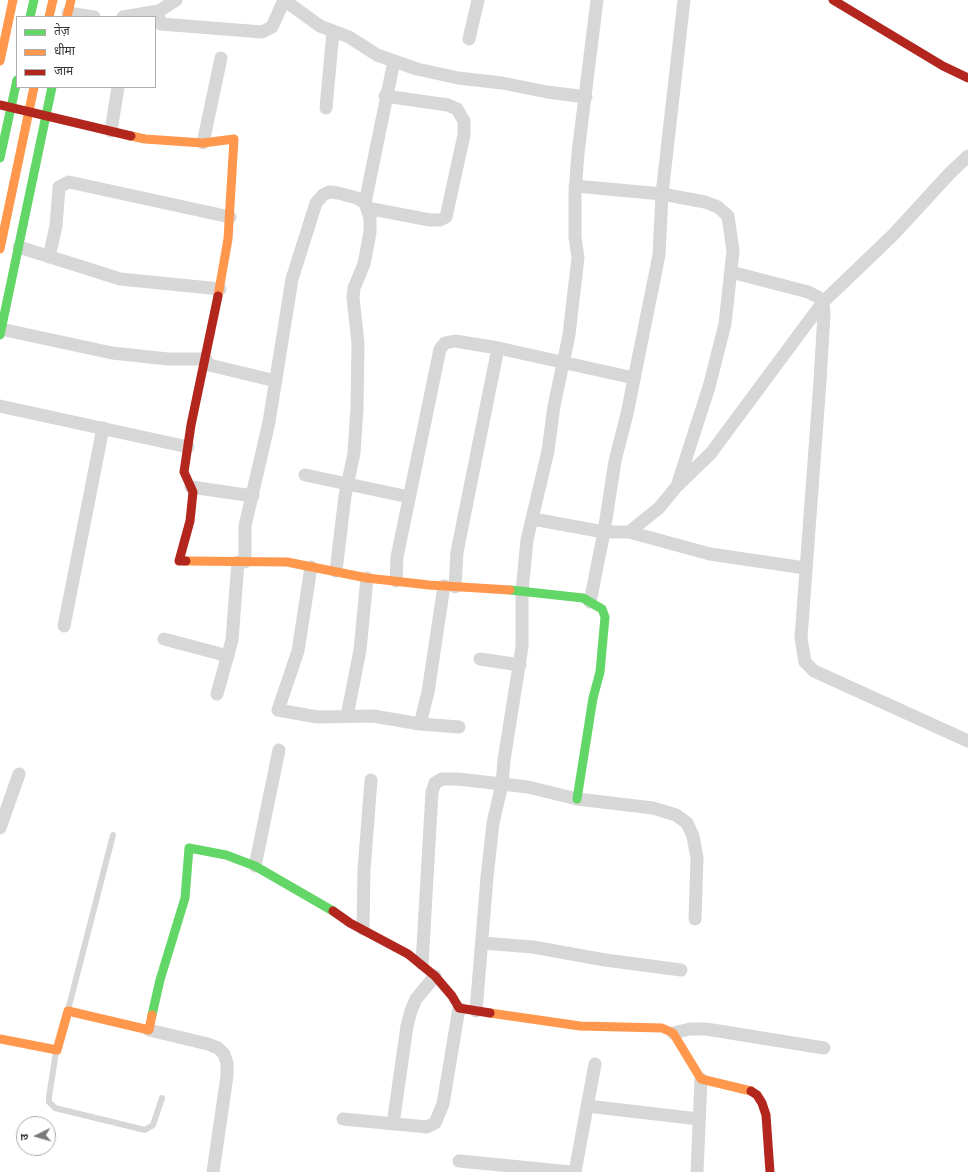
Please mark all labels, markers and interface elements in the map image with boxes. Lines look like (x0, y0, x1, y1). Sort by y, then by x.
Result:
legend (16, 16, 156, 88)
text: तेज़ (54, 24, 70, 38)
text: धीमा (54, 44, 75, 58)
text: जाम (54, 64, 73, 78)
north arrow (16, 1116, 56, 1156)
text: उ (18, 1133, 31, 1141)

